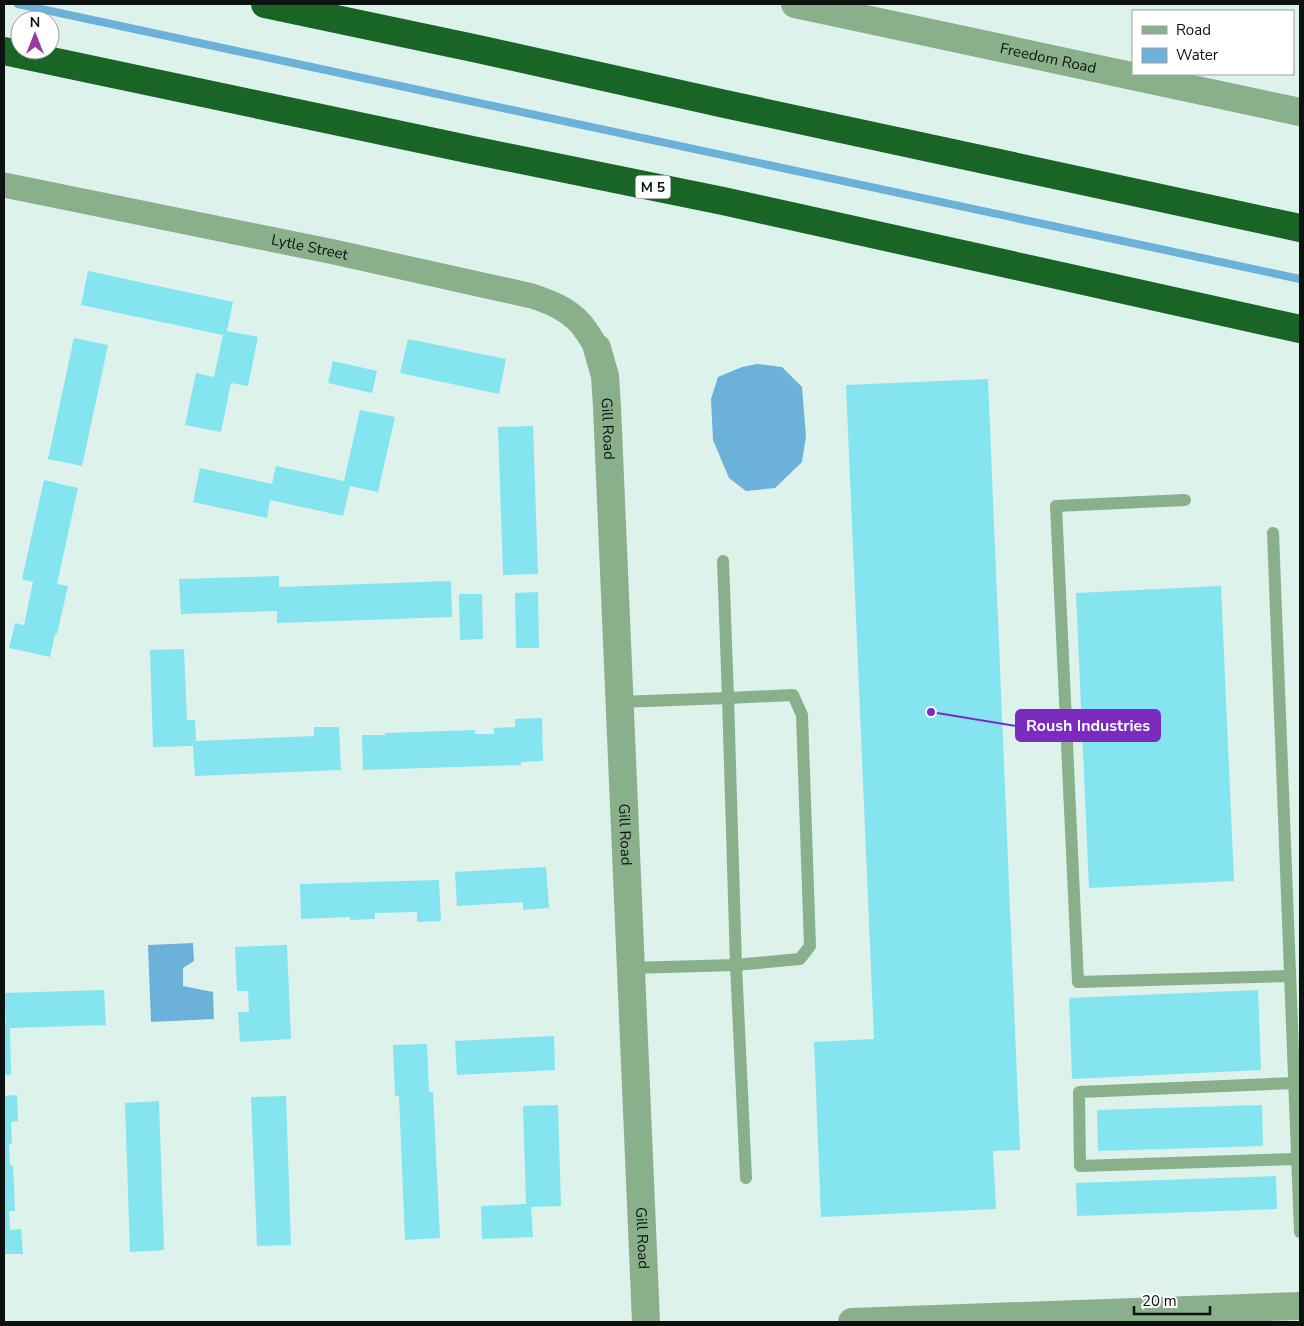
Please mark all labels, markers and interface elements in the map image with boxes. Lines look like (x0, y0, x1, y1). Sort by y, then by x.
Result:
north arrow (10, 10, 60, 60)
legend (1132, 10, 1294, 75)
text: N (30, 13, 40, 32)
text: Road (1176, 20, 1211, 40)
street label: Freedom Road (998, 38, 1098, 78)
text: Water (1176, 45, 1219, 65)
road number: M 5 (636, 176, 670, 198)
street label: Lytle Street (270, 230, 351, 265)
street label: Gill Road (596, 397, 619, 460)
callout: Roush Industries (1016, 710, 1160, 741)
text: Roush Industries (1026, 715, 1150, 737)
street label: Gill Road (614, 803, 637, 866)
street label: Gill Road (631, 1207, 654, 1269)
scale bar (1134, 1284, 1210, 1316)
text: 20 m (1142, 1291, 1177, 1311)

